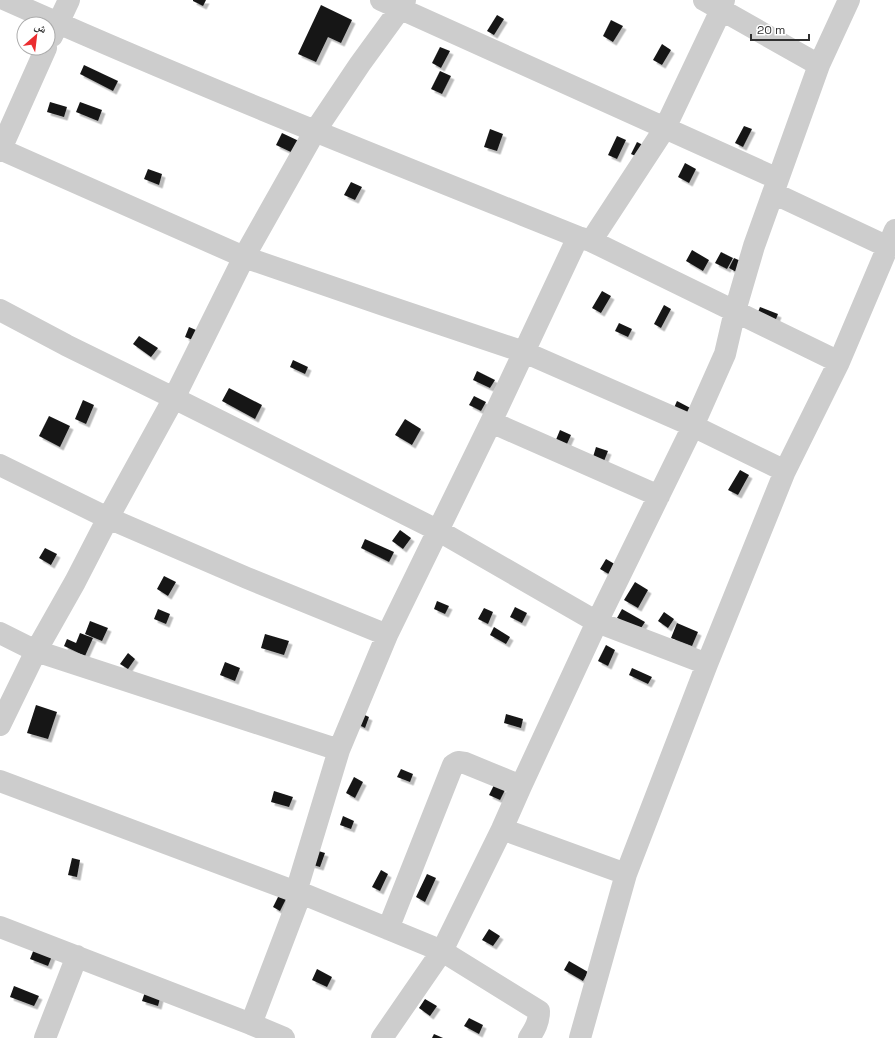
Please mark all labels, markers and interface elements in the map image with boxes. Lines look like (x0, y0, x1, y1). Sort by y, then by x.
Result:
north arrow (16, 16, 56, 56)
scale bar (751, 16, 809, 42)
text: ش (32, 18, 49, 37)
text: 20 m (757, 22, 785, 38)

